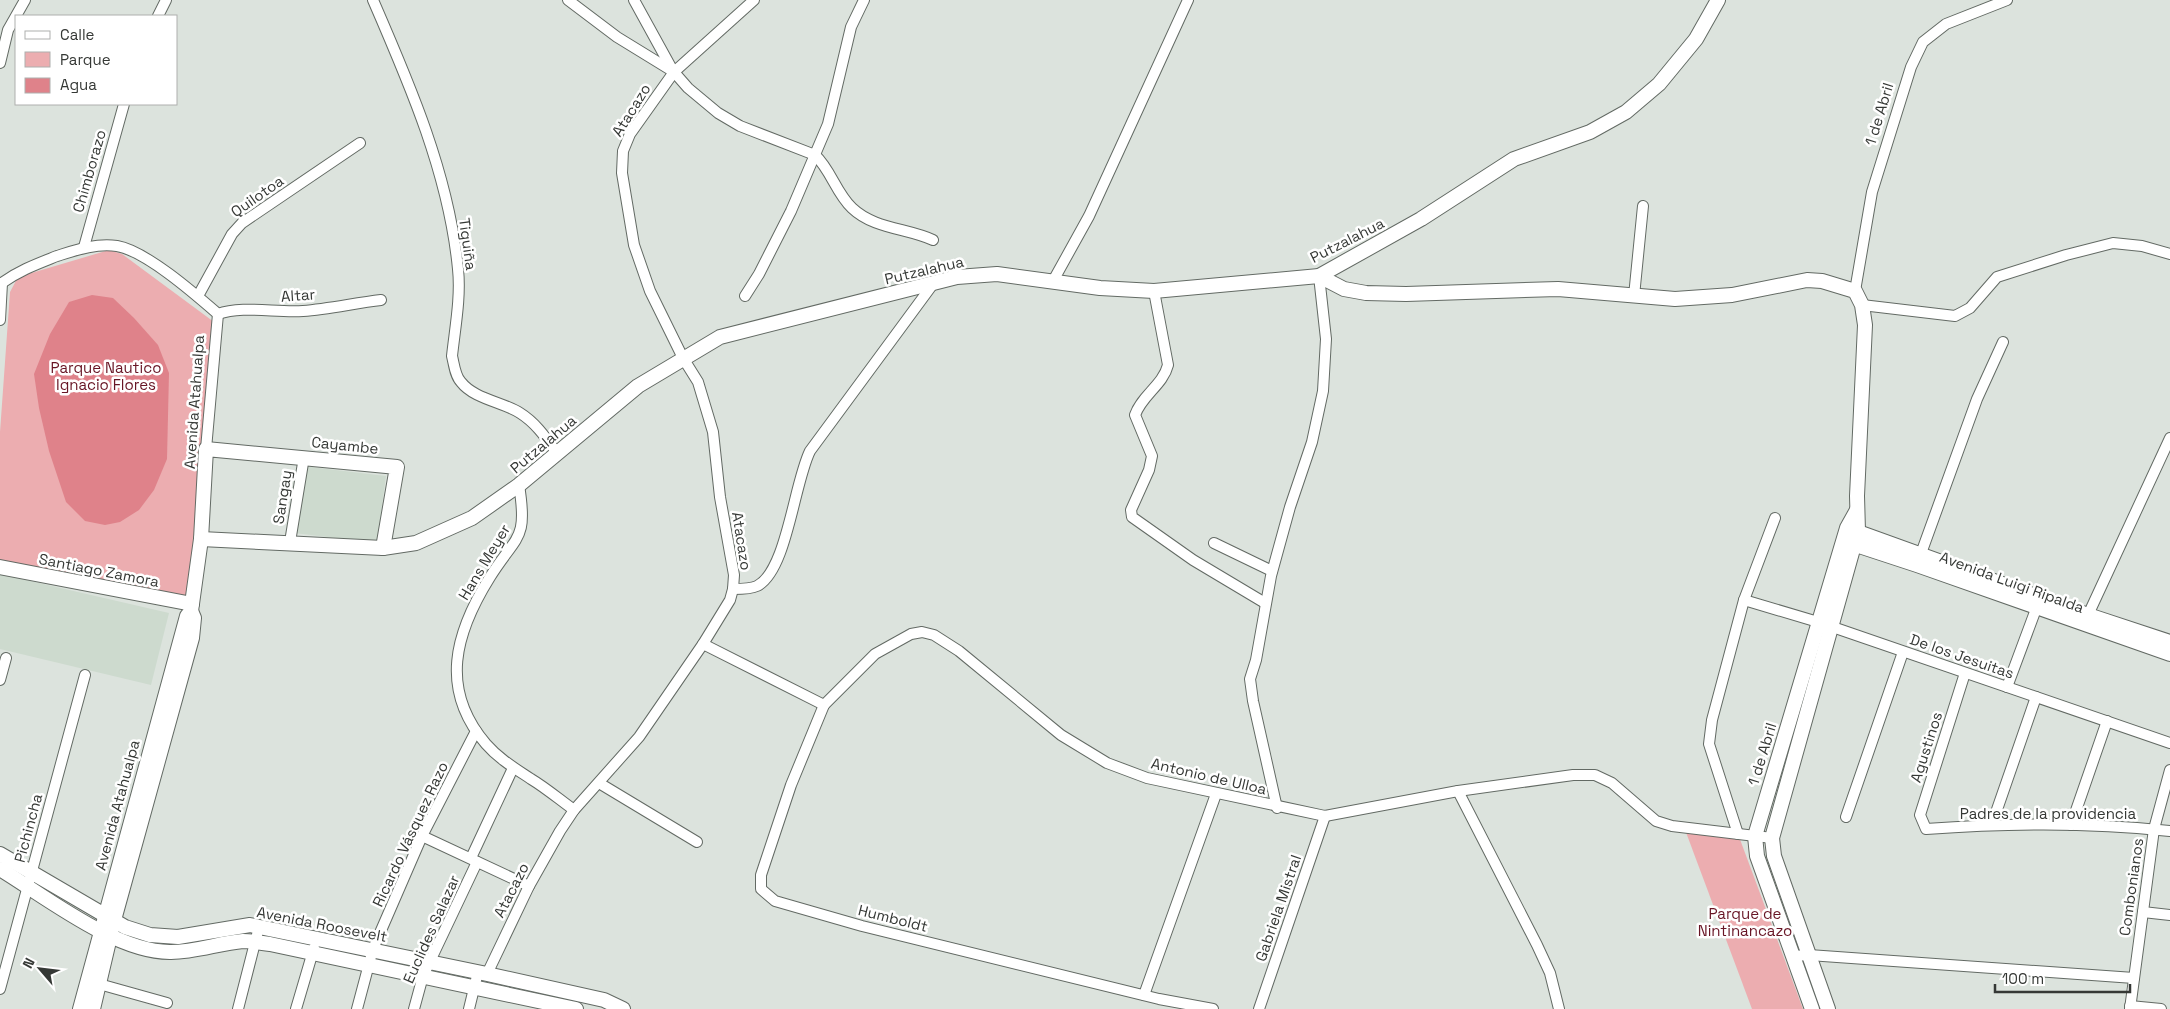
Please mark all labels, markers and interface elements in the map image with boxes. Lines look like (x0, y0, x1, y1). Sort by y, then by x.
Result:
legend (15, 15, 178, 105)
text: Calle (60, 25, 95, 44)
text: Parque (60, 50, 111, 69)
text: Agua (60, 75, 97, 94)
street label: Atacazo (607, 80, 655, 140)
street label: 1 de Abril (1860, 80, 1898, 148)
street label: Chimborazo (68, 127, 110, 215)
street label: Quilotoa (227, 171, 287, 221)
street label: Putzalahua (1307, 213, 1388, 267)
street label: Tiguiña (455, 217, 481, 272)
street label: Putzalahua (883, 252, 966, 288)
street label: Altar (280, 284, 316, 306)
street label: Avenida Atahualpa (180, 334, 208, 470)
park label: Parque Nautico Ignacio Flores (51, 358, 161, 394)
street label: Putzalahua (506, 411, 580, 477)
street label: Cayambe (311, 432, 380, 458)
street label: Sangay (268, 469, 296, 525)
street label: Atacazo (728, 510, 756, 572)
street label: Hans Meyer (454, 520, 514, 603)
street label: Avenida Luigi Ripalda (1937, 547, 2087, 617)
street label: Santiago Zamora (37, 549, 161, 591)
street label: De los Jesuitas (1907, 629, 2017, 683)
street label: Agustinos (1906, 709, 1946, 785)
street label: 1 de Abril (1743, 720, 1781, 788)
street label: Avenida Atahualpa (90, 737, 144, 872)
street label: Antonio de Ulloa (1149, 753, 1269, 799)
street label: Ricardo Vásquez Razo (368, 758, 452, 910)
street label: Pichincha (10, 791, 46, 865)
street label: Padres de la providencia (1960, 804, 2137, 823)
street label: Combonianos (2115, 837, 2147, 937)
street label: Gabriela Mistral (1251, 852, 1305, 964)
street label: Atacazo (489, 859, 533, 921)
street label: Euclides Salazar (399, 872, 463, 986)
street label: Humboldt (856, 900, 930, 936)
street label: Avenida Roosevelt (255, 902, 389, 946)
park label: Parque de Nintinancazo (1698, 904, 1792, 940)
north arrow (15, 944, 65, 994)
text: N (18, 955, 39, 971)
scale bar (1995, 962, 2130, 994)
text: 100 m (2002, 969, 2044, 988)

